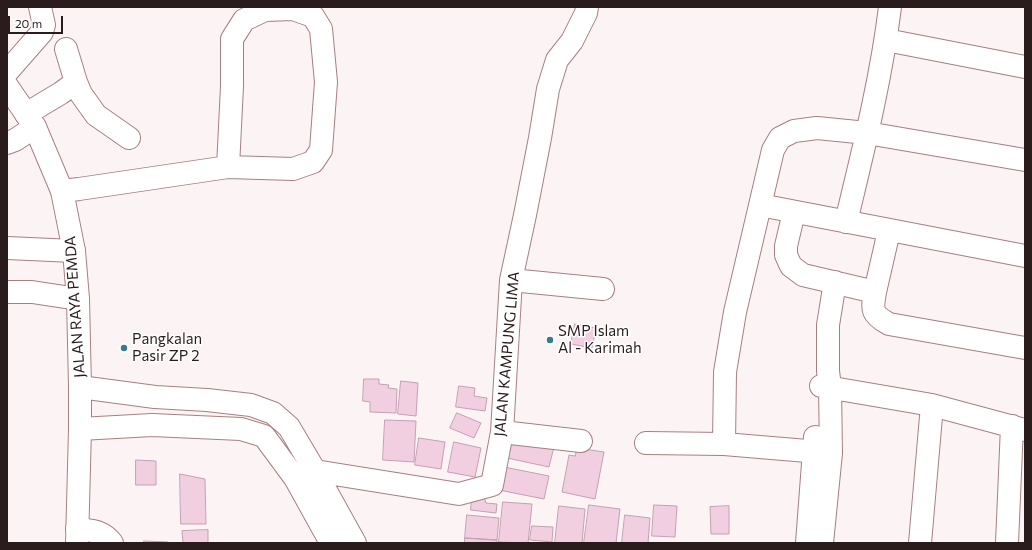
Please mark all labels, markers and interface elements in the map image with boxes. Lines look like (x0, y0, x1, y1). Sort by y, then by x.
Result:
scale bar (10, 8, 65, 34)
text: 20 m (15, 16, 42, 30)
street label: JALAN RAYA PEMDA (61, 235, 89, 379)
street label: JALAN KAMPUNG LIMA (491, 271, 523, 437)
place label: SMP Islam Al - Karimah (558, 322, 642, 357)
place label: Pangkalan Pasir ZP 2 (132, 330, 202, 365)
marker: SMP Islam Al - Karimah (545, 335, 555, 345)
marker: Pangkalan Pasir ZP 2 (119, 343, 129, 353)

